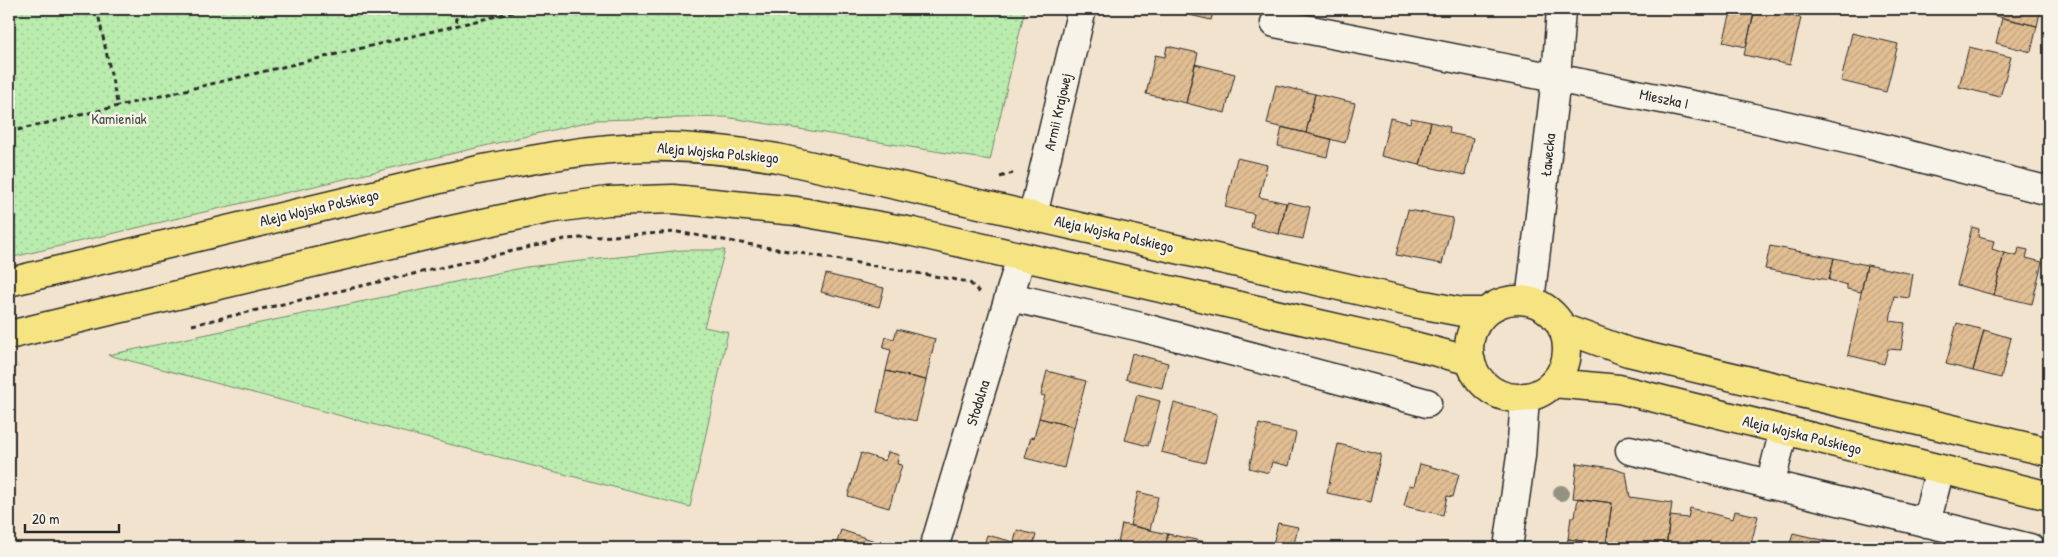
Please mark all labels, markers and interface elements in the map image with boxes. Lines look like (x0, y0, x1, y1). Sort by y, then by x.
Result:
street label: Armii Krajowej (1038, 71, 1077, 153)
street label: Mieszka I (1638, 83, 1691, 114)
park label: Kamieniak (91, 108, 147, 129)
street label: Ławecka (1535, 132, 1560, 178)
street label: Aleja Wojska Polskiego (657, 137, 780, 168)
street label: Aleja Wojska Polskiego (257, 184, 380, 231)
street label: Aleja Wojska Polskiego (1053, 210, 1176, 257)
street label: Stodolna (961, 377, 994, 428)
street label: Aleja Wojska Polskiego (1741, 410, 1864, 459)
scale bar (25, 502, 119, 534)
text: 20 m (32, 508, 59, 529)

